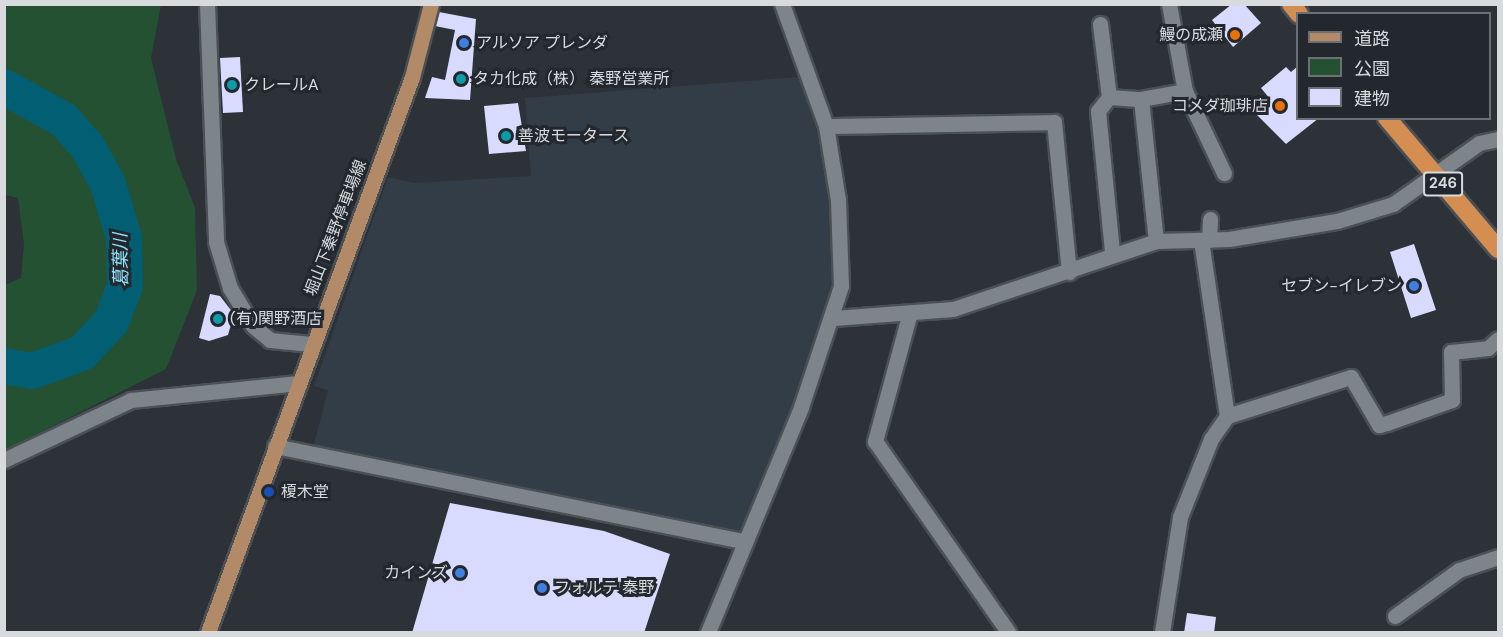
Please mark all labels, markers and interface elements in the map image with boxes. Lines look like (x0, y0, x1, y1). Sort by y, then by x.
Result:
legend (1296, 12, 1491, 120)
place label: 鰻の成瀬 (1159, 25, 1223, 45)
text: 道路 (1354, 27, 1390, 51)
marker: 鰻の成瀬 (1228, 28, 1242, 42)
place label: アルソア プレンダ (476, 33, 608, 53)
marker: アルソア プレンダ (457, 36, 471, 50)
text: 公園 (1354, 57, 1390, 81)
place label: タカ化成（株） 秦野営業所 (473, 69, 669, 89)
marker: タカ化成（株） 秦野営業所 (454, 72, 468, 86)
place label: クレールA (244, 75, 319, 95)
marker: クレールA (225, 78, 239, 92)
text: 建物 (1354, 87, 1390, 111)
place label: コメダ珈琲店 (1172, 96, 1268, 116)
marker: コメダ珈琲店 (1273, 99, 1287, 113)
place label: 善波モータース (518, 126, 630, 146)
marker: 善波モータース (499, 129, 513, 143)
street label: 堀山下秦野停車場線 (301, 157, 371, 299)
road number: 246 (1422, 172, 1464, 196)
water label: 葛葉川 (110, 233, 132, 287)
place label: セブン-イレブン (1281, 276, 1402, 296)
marker: セブン-イレブン (1407, 279, 1421, 293)
place label: (有)関野酒店 (230, 309, 322, 329)
marker: (有)関野酒店 (211, 312, 225, 326)
place label: 榎木堂 (281, 482, 329, 502)
marker: 榎木堂 (262, 485, 276, 499)
place label: カインズ (384, 563, 448, 583)
marker: カインズ (453, 566, 467, 580)
place label: フォルテ 秦野 (554, 578, 654, 598)
marker: フォルテ 秦野 (535, 581, 549, 595)

